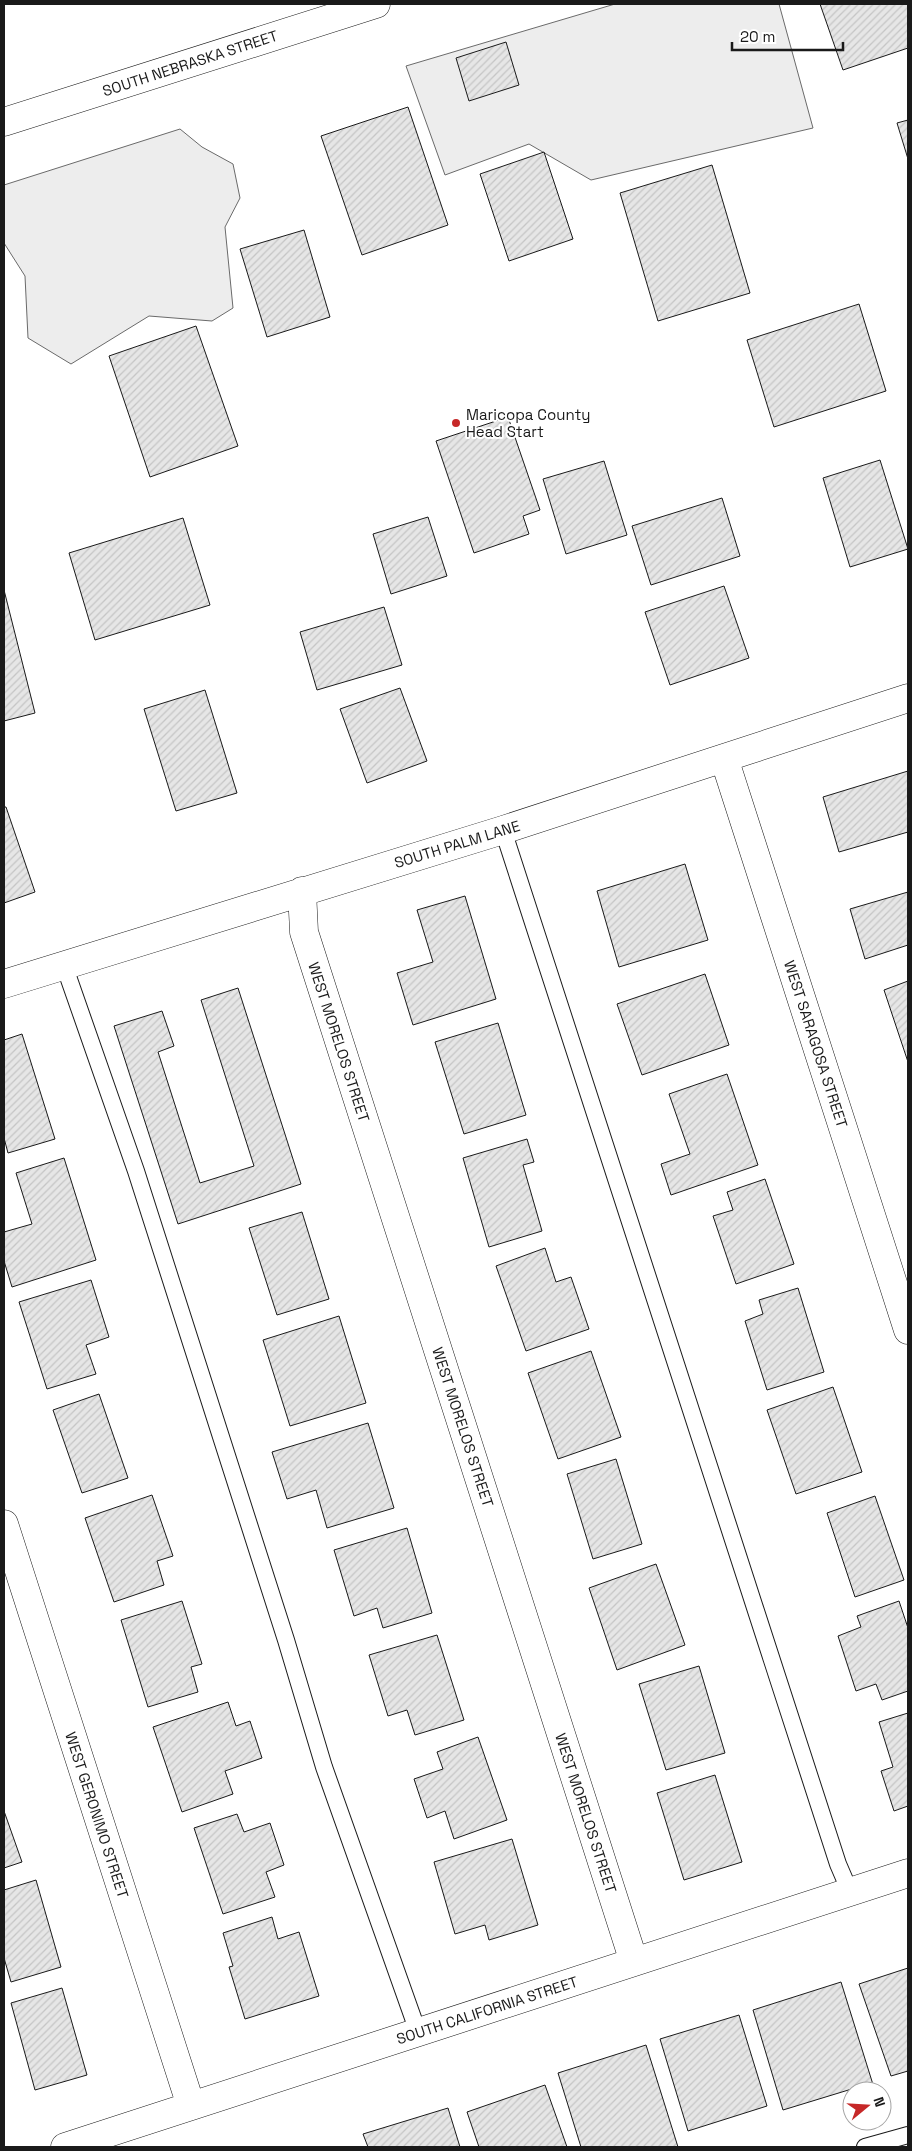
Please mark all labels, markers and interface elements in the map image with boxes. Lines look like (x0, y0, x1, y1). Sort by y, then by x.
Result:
scale bar (732, 20, 843, 52)
street label: SOUTH NEBRASKA STREET (100, 26, 280, 100)
text: 20 m (740, 27, 775, 46)
place label: Maricopa County Head Start (466, 405, 590, 441)
marker: Maricopa County Head Start (450, 417, 462, 429)
street label: SOUTH PALM LANE (392, 816, 522, 872)
street label: WEST SARAGOSA STREET (780, 958, 852, 1130)
street label: WEST MORELOS STREET (304, 960, 374, 1125)
street label: WEST MORELOS STREET (428, 1345, 498, 1510)
street label: WEST GERONIMO STREET (61, 1729, 133, 1901)
street label: WEST MORELOS STREET (551, 1731, 621, 1896)
street label: SOUTH CALIFORNIA STREET (394, 1972, 580, 2048)
north arrow (842, 2081, 892, 2131)
text: N (869, 2095, 889, 2109)

